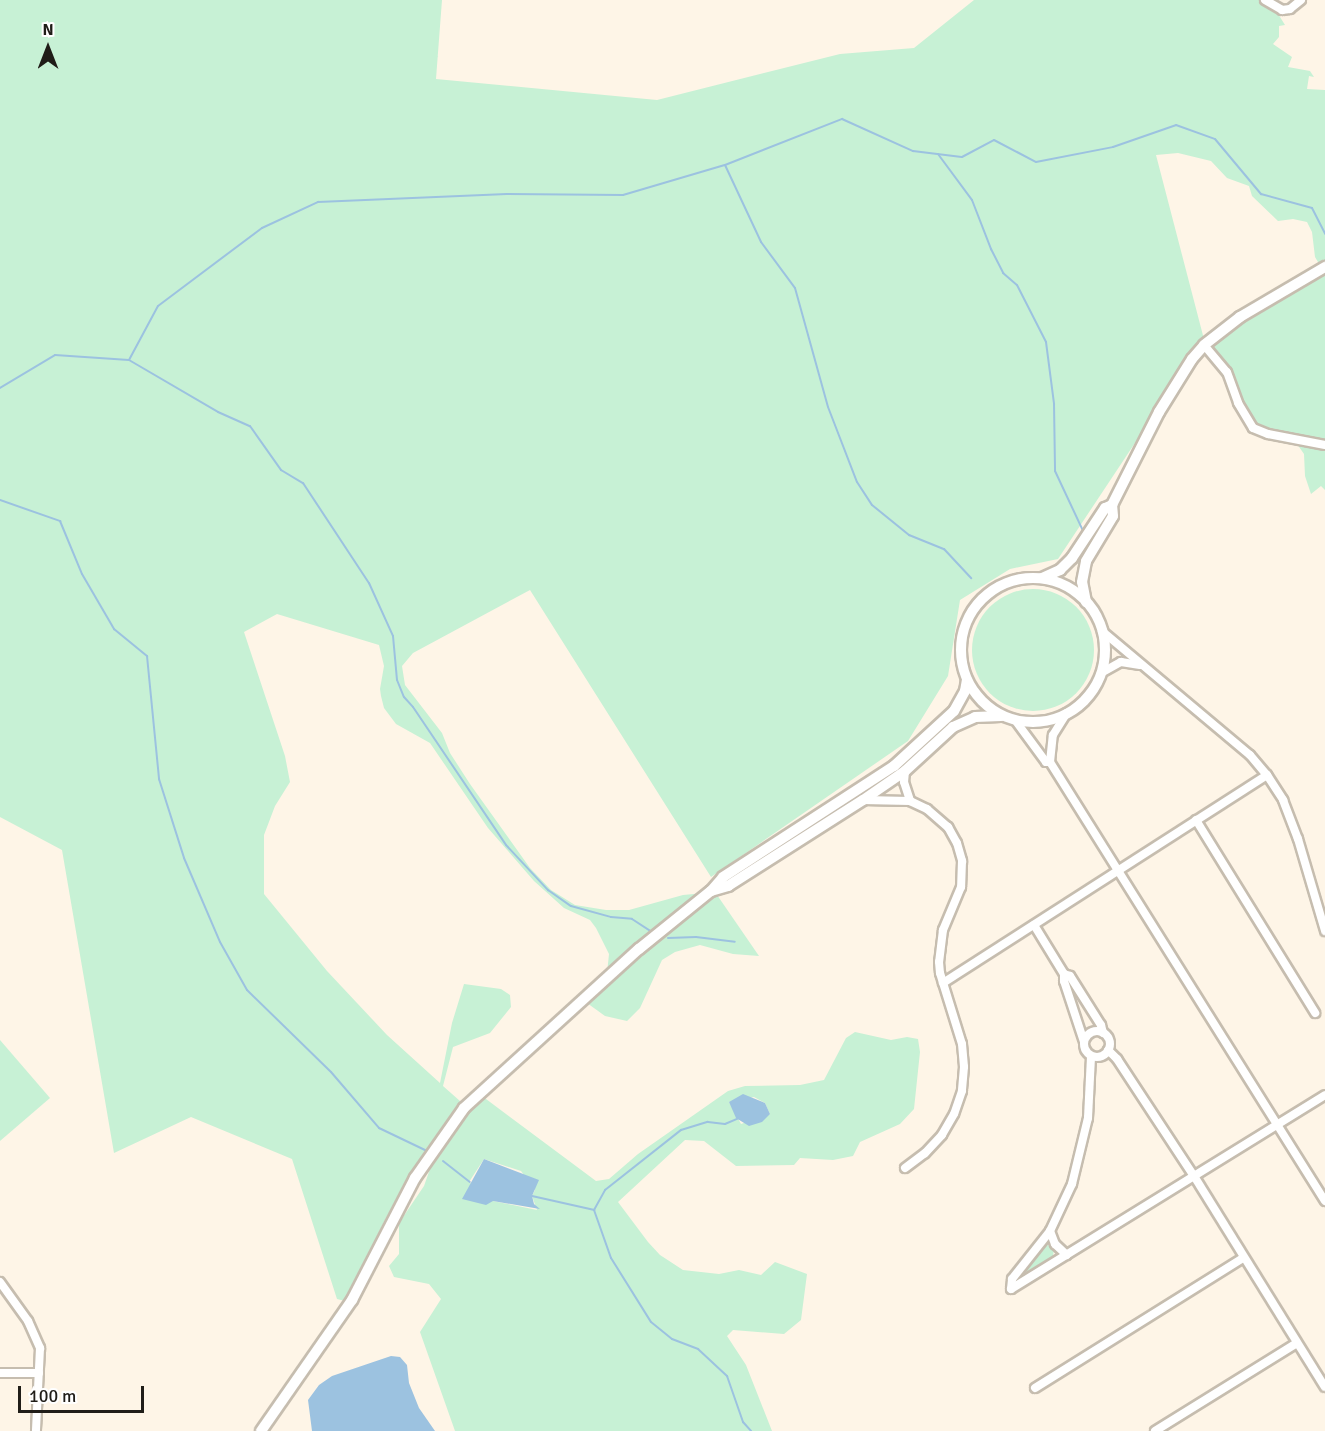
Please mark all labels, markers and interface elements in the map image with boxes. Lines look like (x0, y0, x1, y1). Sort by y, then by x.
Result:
north arrow (18, 18, 78, 78)
text: N (42, 20, 54, 40)
scale bar (21, 1374, 147, 1412)
text: 100 m (29, 1385, 76, 1407)

